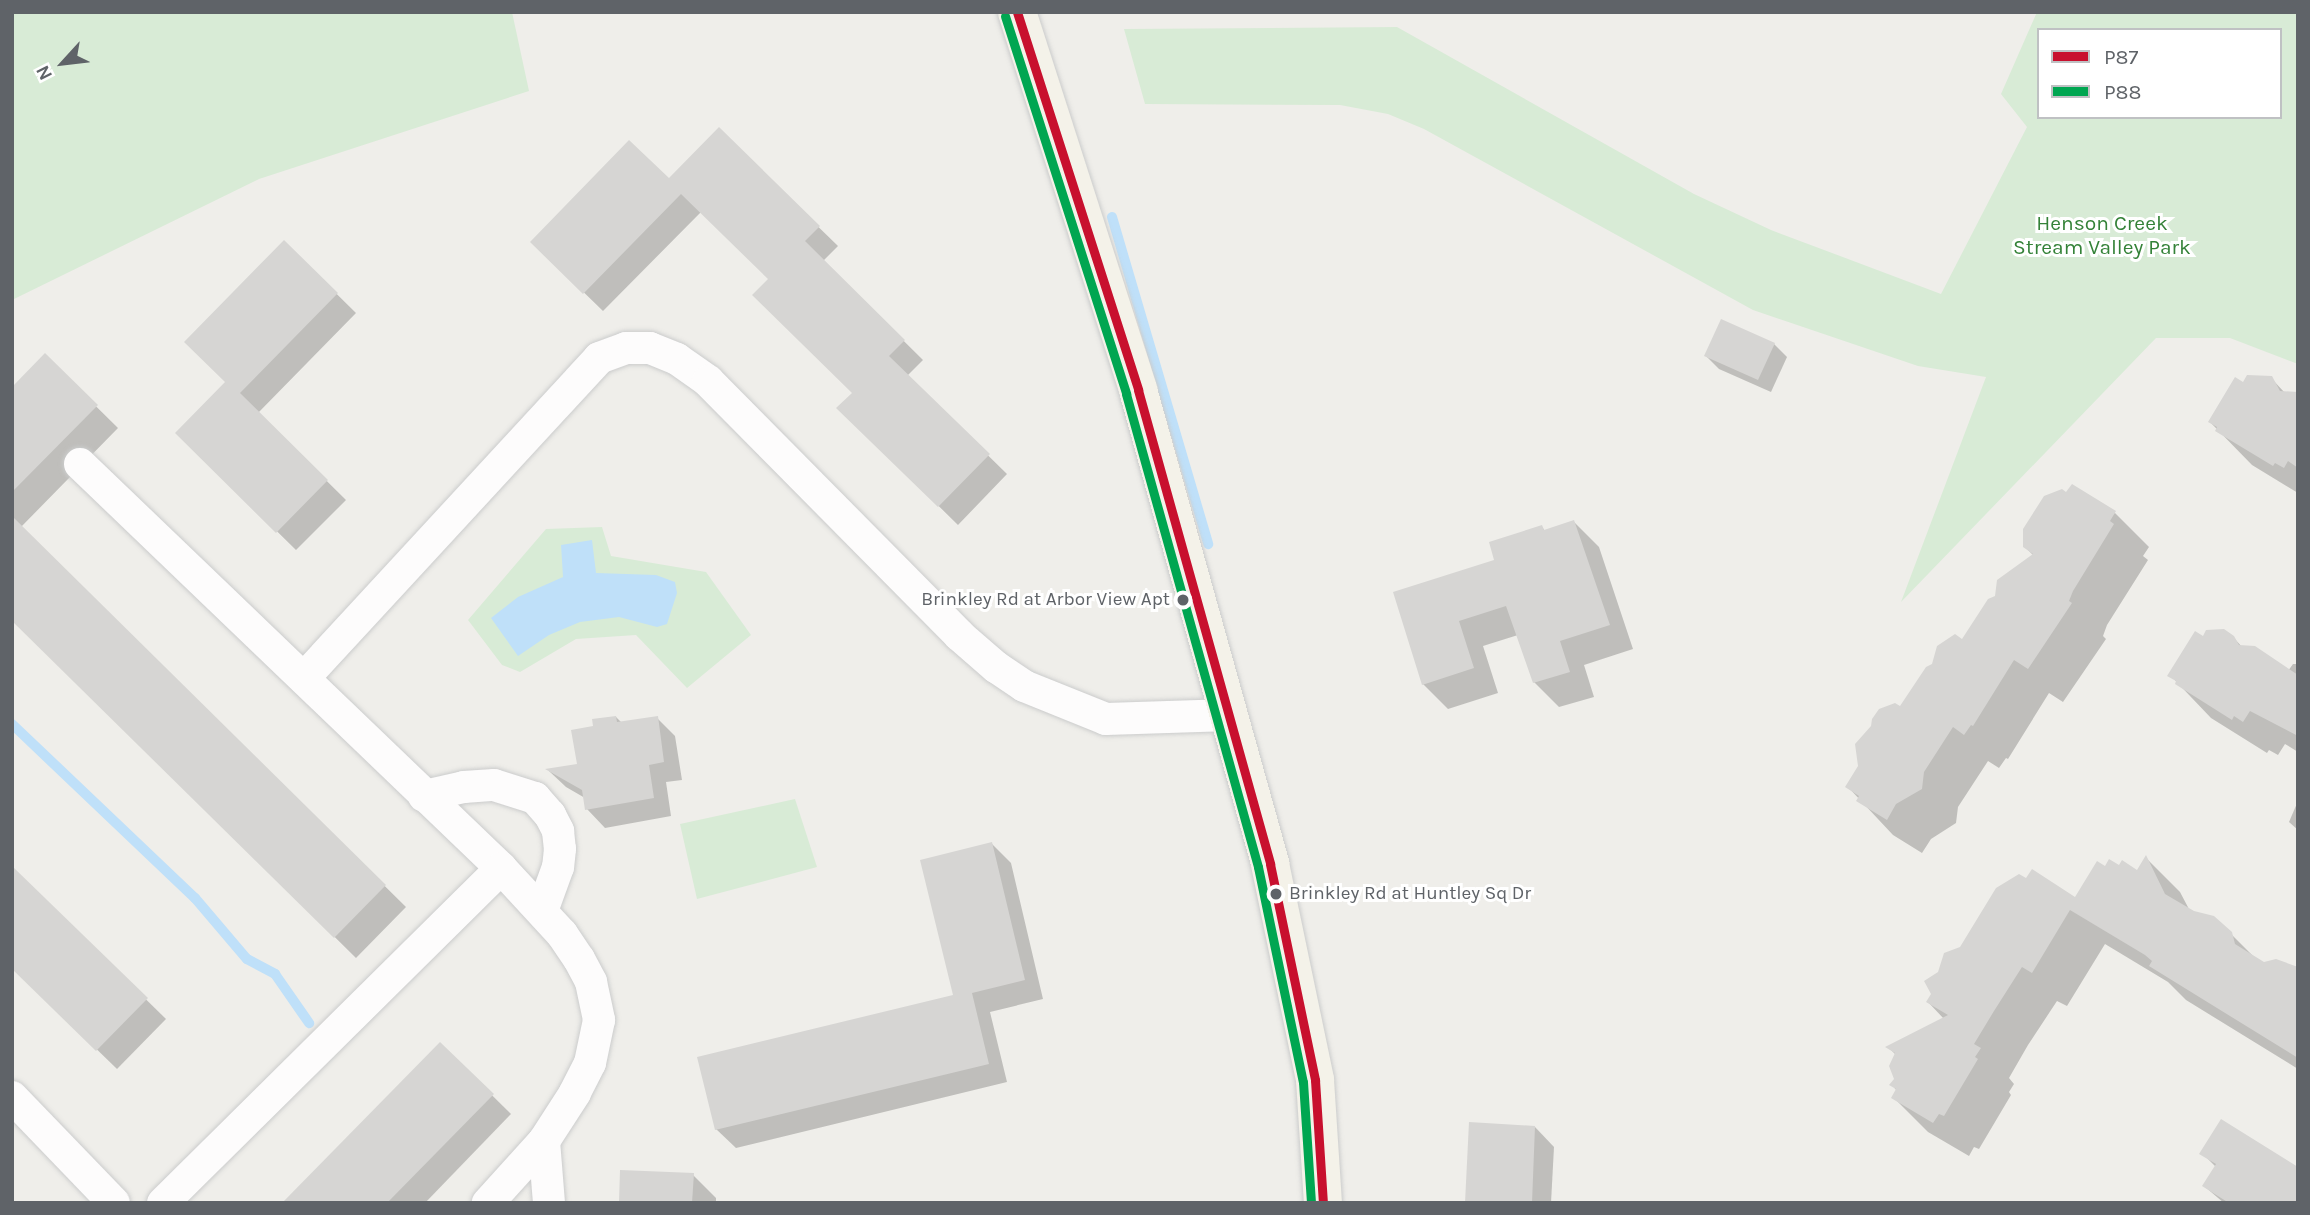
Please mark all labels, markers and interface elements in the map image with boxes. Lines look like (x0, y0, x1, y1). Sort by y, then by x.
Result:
north arrow (28, 28, 98, 98)
legend (2037, 28, 2282, 119)
text: P87 (2104, 45, 2138, 69)
text: N (31, 61, 57, 84)
text: P88 (2104, 80, 2141, 104)
park label: Henson Creek Stream Valley Park (2013, 210, 2191, 260)
place label: Brinkley Rd at Arbor View Apt (921, 589, 1170, 611)
marker: Brinkley Rd at Arbor View Apt (1176, 593, 1190, 607)
place label: Brinkley Rd at Huntley Sq Dr (1289, 883, 1531, 905)
marker: Brinkley Rd at Huntley Sq Dr (1269, 887, 1283, 901)

